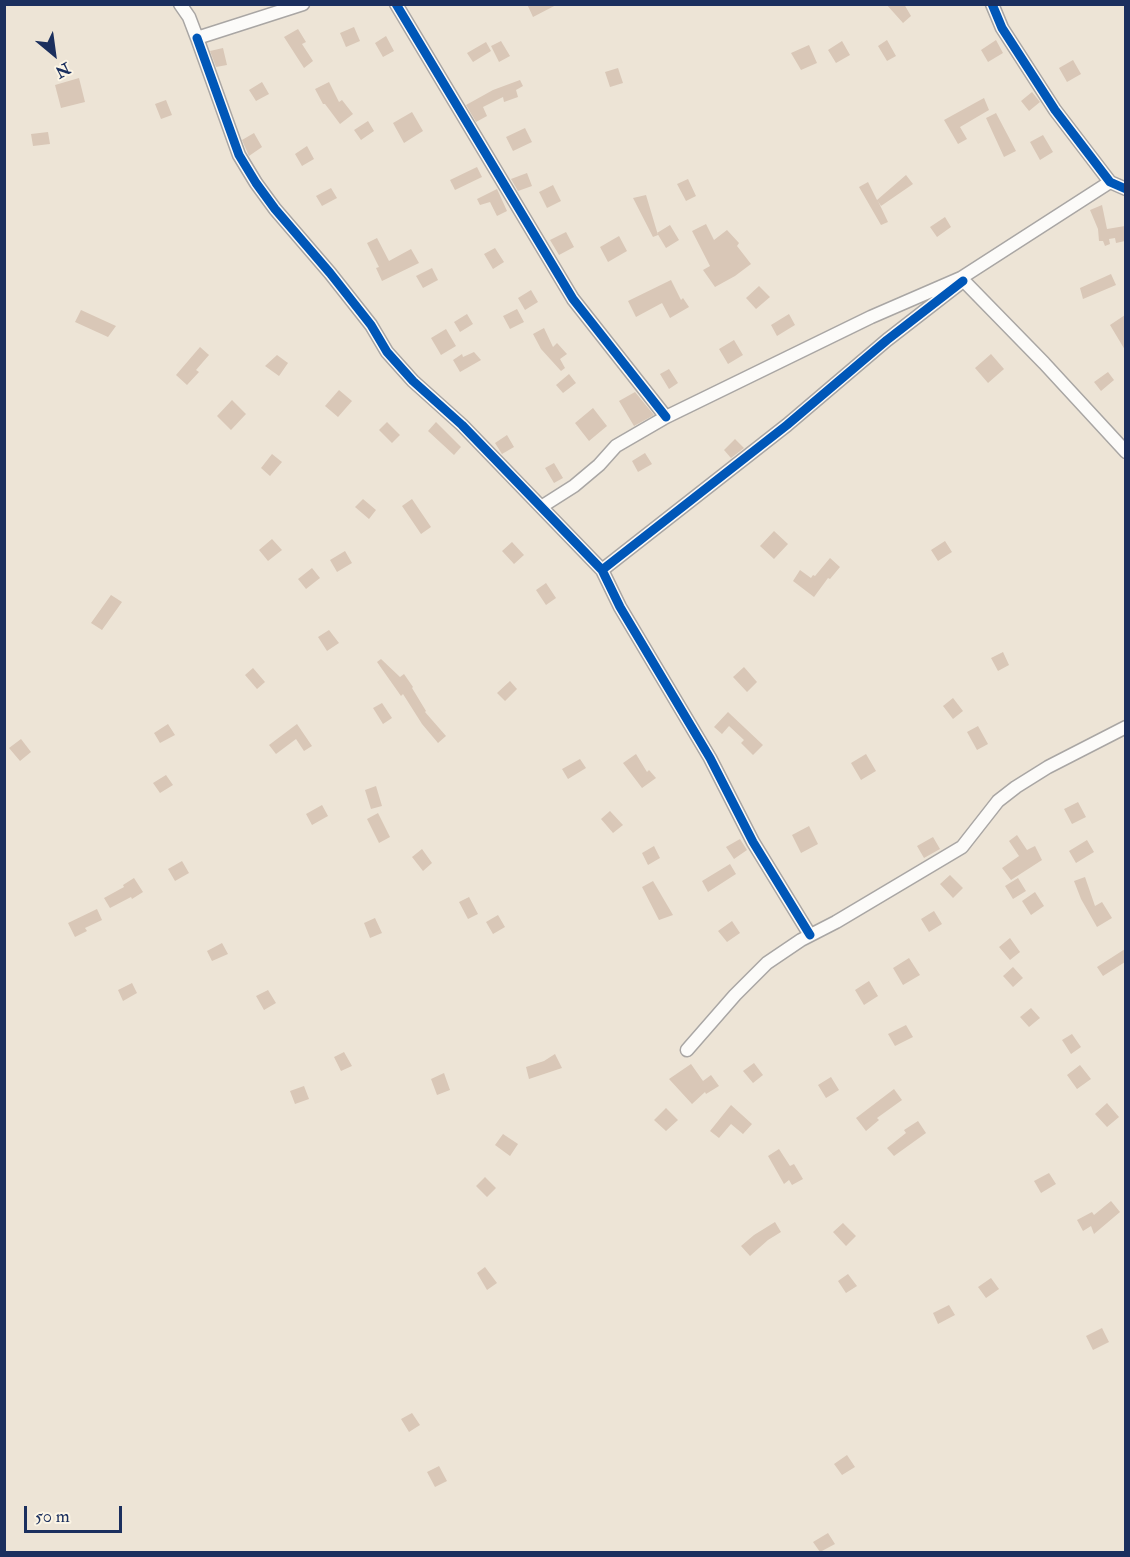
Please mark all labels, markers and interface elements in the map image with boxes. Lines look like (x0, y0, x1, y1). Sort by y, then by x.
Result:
north arrow (24, 24, 84, 84)
text: N (52, 58, 74, 82)
scale bar (27, 1494, 124, 1532)
text: 50 m (35, 1505, 70, 1528)

